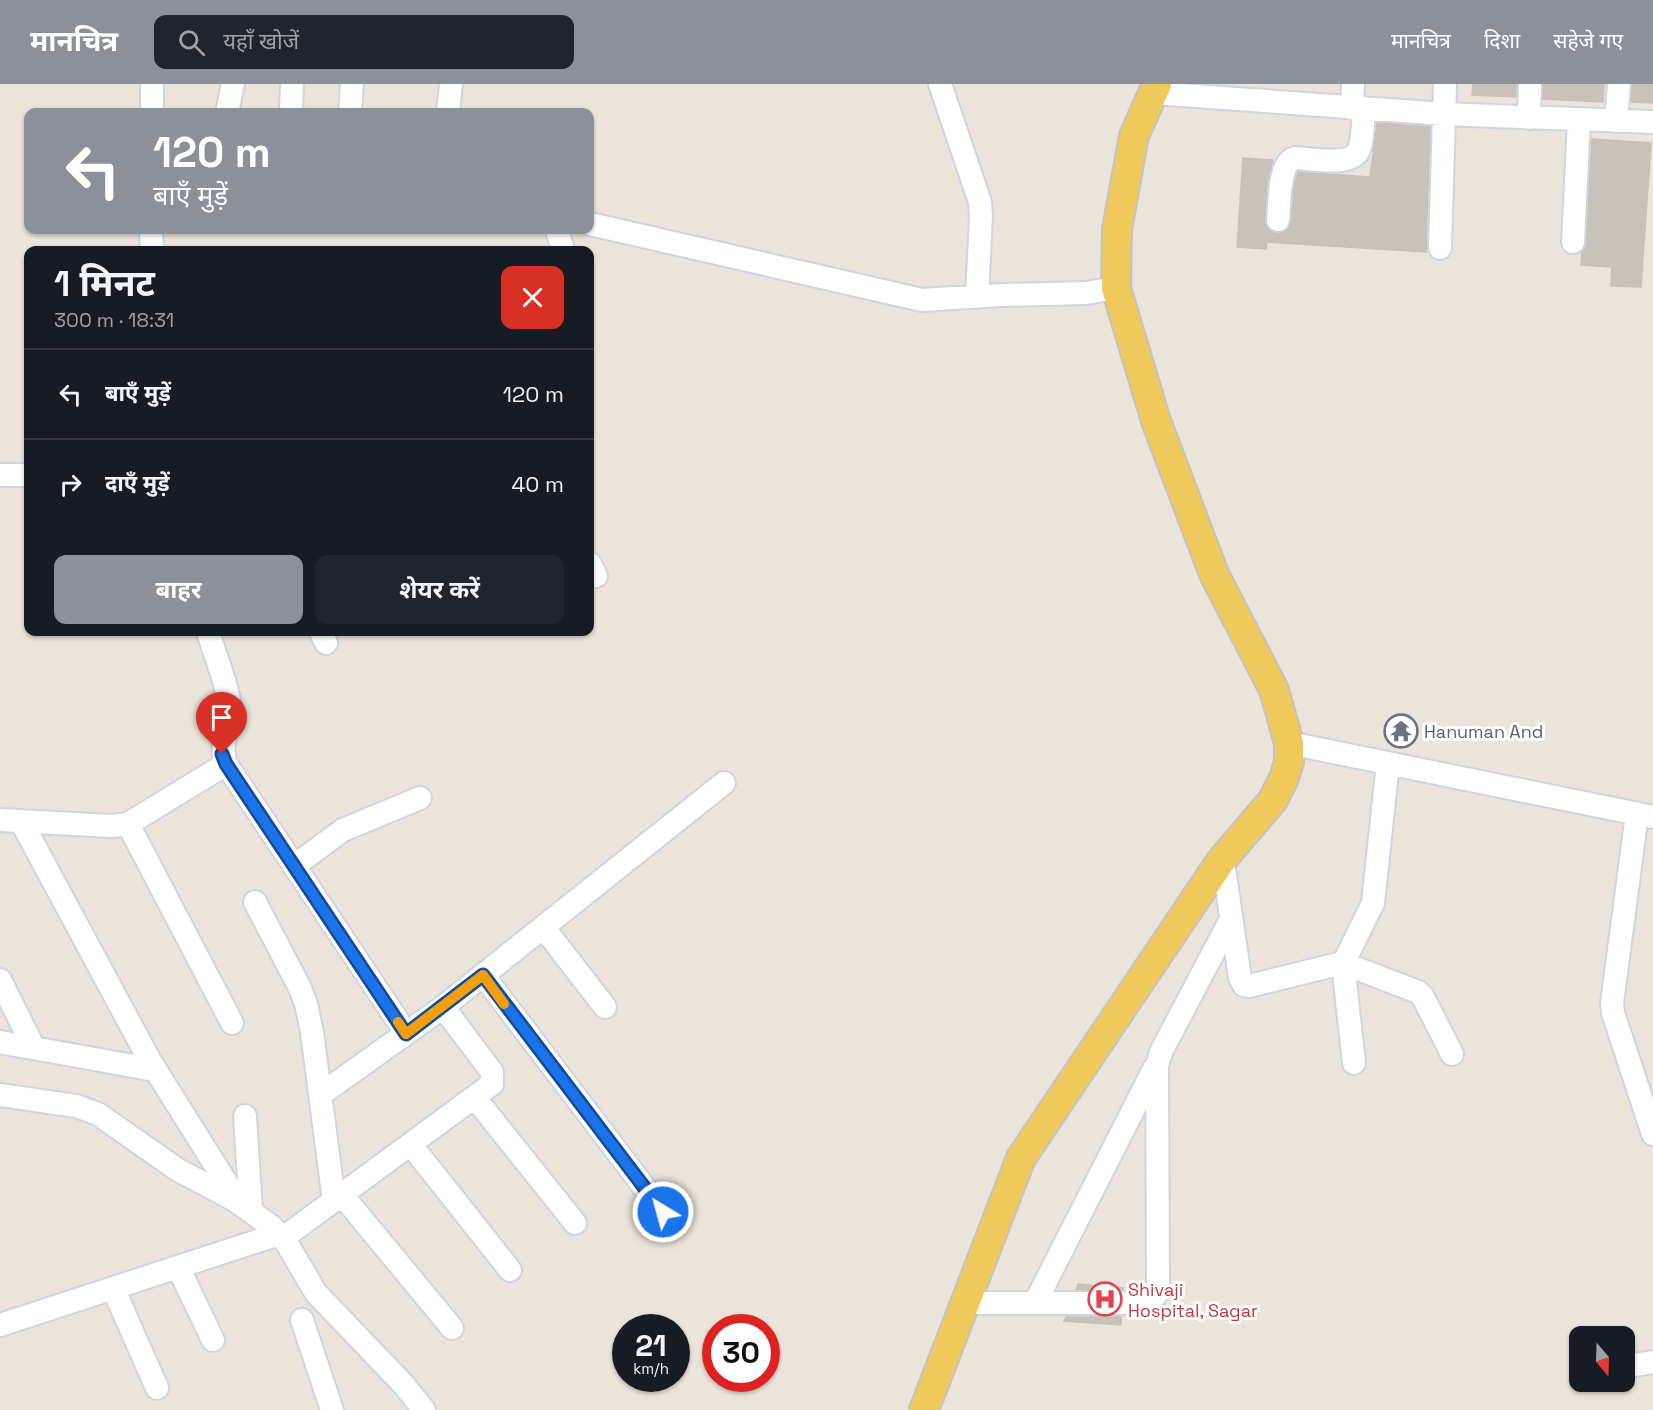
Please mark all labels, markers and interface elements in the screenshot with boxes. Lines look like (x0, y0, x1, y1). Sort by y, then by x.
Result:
search box (154, 15, 574, 69)
text: मानचित्र (30, 23, 118, 59)
icon: search (175, 26, 208, 59)
text: यहाँ खोजें (223, 27, 299, 55)
text: मानचित्र (1391, 27, 1451, 54)
text: दिशा (1484, 27, 1520, 54)
text: सहेजे गए (1553, 27, 1623, 54)
text: 120 m (153, 126, 271, 179)
icon: left (54, 132, 132, 210)
text: बाएँ मुड़ें (153, 178, 228, 213)
text: 1 मिनट (54, 261, 155, 307)
button: close (501, 266, 564, 329)
text: 300 m · 18:31 (54, 307, 174, 333)
icon: left (54, 378, 87, 411)
text: बाएँ मुड़ें (105, 379, 171, 407)
text: 120 m (503, 380, 564, 408)
icon: right (54, 468, 87, 501)
text: दाएँ मुड़ें (105, 469, 170, 497)
text: 40 m (512, 470, 564, 498)
button: बाहर (54, 555, 303, 624)
button: शेयर करें (315, 555, 564, 624)
pin (196, 692, 247, 754)
icon: arrive (205, 701, 238, 734)
temple icon: Hanuman And (1383, 713, 1419, 749)
place label: Hanuman And (1424, 720, 1543, 743)
position arrow (631, 1180, 695, 1244)
place label: Shivaji Hospital, Sagar (1128, 1278, 1258, 1322)
hospital icon: Shivaji Hospital, Sagar (1087, 1281, 1123, 1317)
speed limit sign: 30 (702, 1314, 780, 1392)
text: 21 (635, 1326, 667, 1365)
north arrow (1569, 1326, 1635, 1392)
map controls (1569, 1326, 1635, 1392)
text: km/h (633, 1359, 669, 1378)

